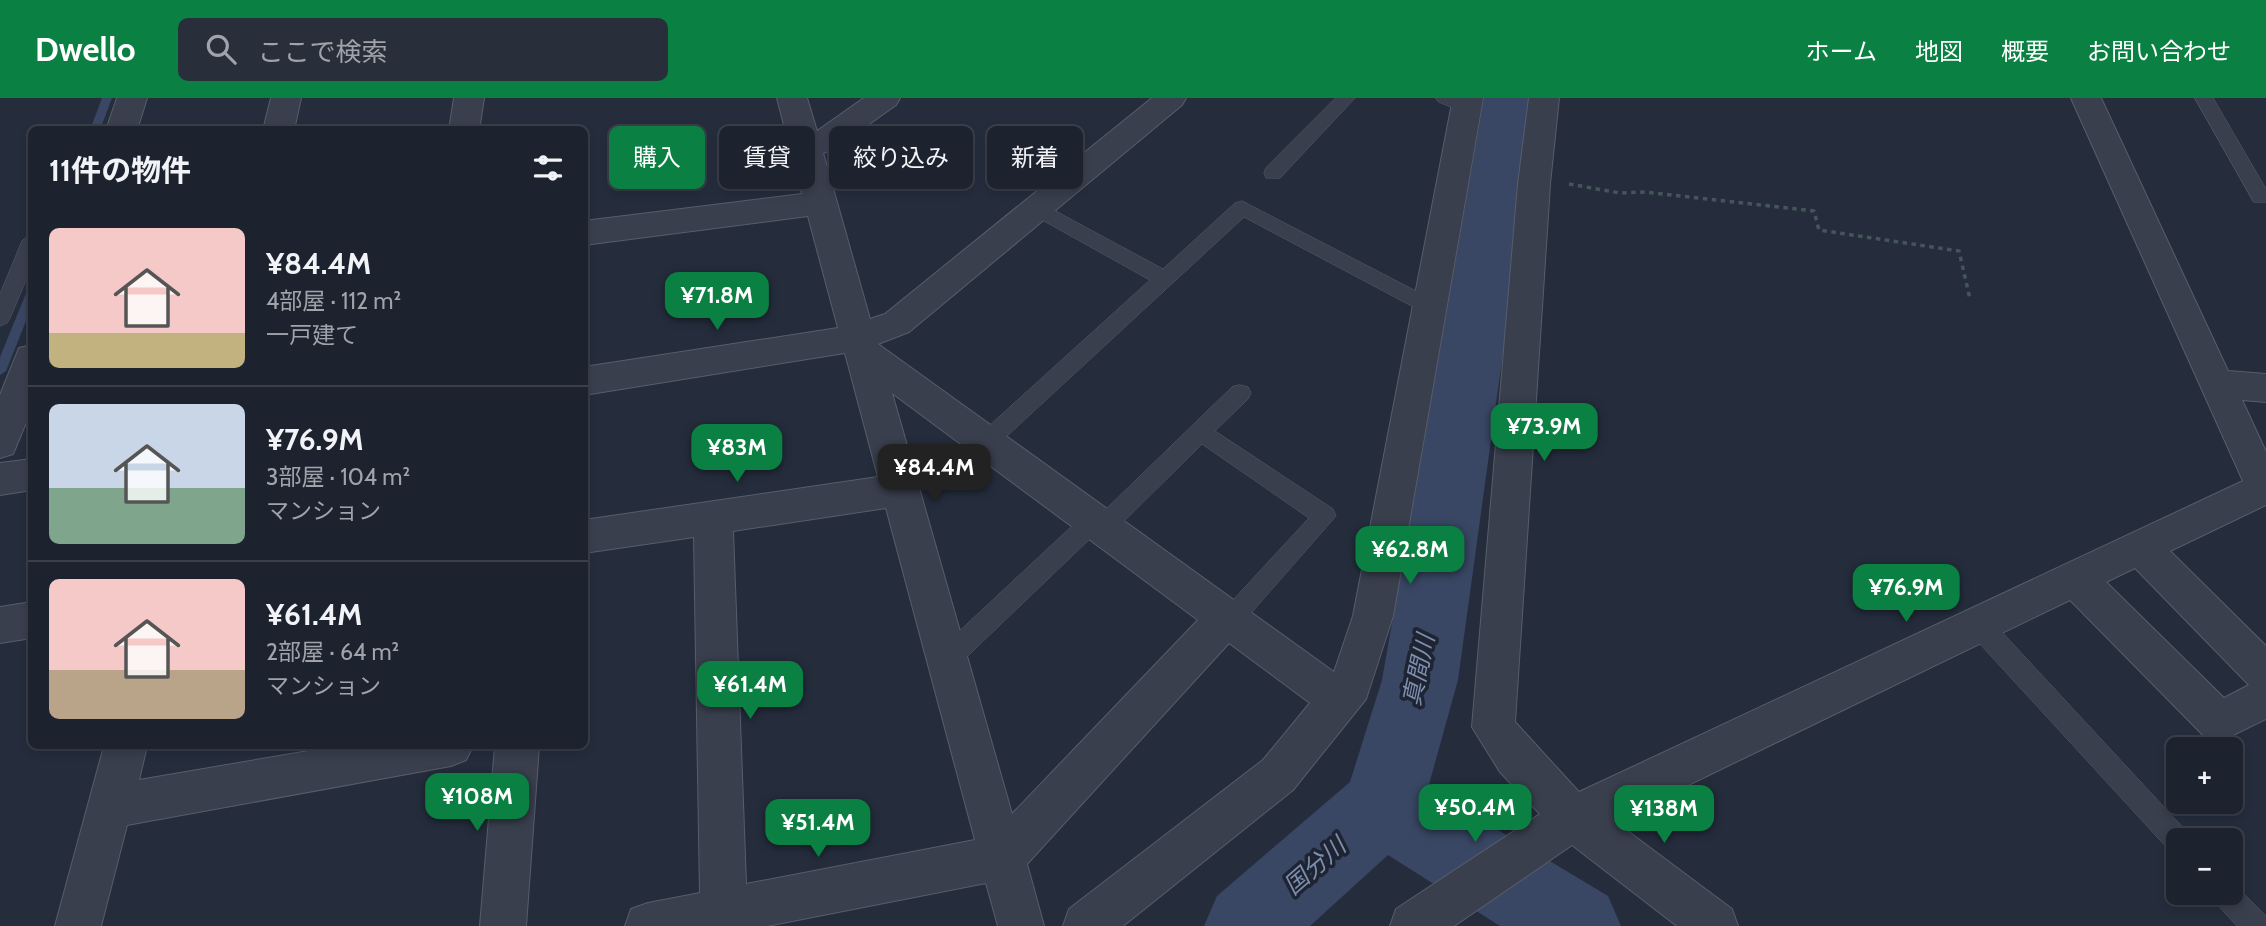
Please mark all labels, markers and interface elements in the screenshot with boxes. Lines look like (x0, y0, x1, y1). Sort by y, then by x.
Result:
search box (178, 18, 668, 81)
text: Dwello (35, 29, 136, 69)
icon: search (202, 30, 240, 68)
text: ここで検索 (258, 36, 388, 68)
text: ホーム (1806, 37, 1877, 66)
text: 地図 (1915, 37, 1963, 66)
text: 概要 (2001, 37, 2049, 66)
text: お問い合わせ (2087, 37, 2231, 66)
chip: 購入 (609, 126, 705, 189)
chip: 賃貸 (719, 126, 815, 189)
chip: 絞り込み (829, 126, 973, 189)
chip: 新着 (987, 126, 1083, 189)
icon: filters (529, 149, 567, 187)
text: 11件の物件 (49, 152, 191, 189)
text: ¥84.4M (266, 245, 371, 282)
icon: home (105, 256, 189, 340)
pin: ¥71.8M (660, 272, 774, 332)
text: ¥71.8M (681, 281, 753, 309)
text: 4部屋 · 112 m² (266, 287, 401, 315)
text: 一戸建て (266, 321, 358, 349)
pin: ¥73.9M (1487, 404, 1601, 463)
text: ¥73.9M (1507, 412, 1581, 440)
text: ¥76.9M (266, 421, 363, 458)
pin: ¥83M (696, 424, 778, 484)
icon: home (105, 432, 189, 516)
text: ¥83M (707, 433, 767, 461)
pin: ¥84.4M (877, 444, 991, 504)
text: ¥84.4M (894, 453, 974, 481)
text: 3部屋 · 104 m² (266, 463, 410, 491)
text: マンション (266, 497, 381, 525)
pin: ¥62.8M (1353, 526, 1467, 586)
text: ¥62.8M (1371, 535, 1449, 563)
pin: ¥76.9M (1849, 564, 1963, 624)
text: ¥76.9M (1869, 573, 1943, 601)
text: ¥61.4M (266, 596, 362, 633)
icon: home (105, 607, 189, 691)
water label: 真間川 (1397, 629, 1441, 708)
text: 2部屋 · 64 m² (266, 638, 399, 666)
pin: ¥61.4M (693, 662, 807, 721)
text: ¥61.4M (713, 670, 787, 698)
text: マンション (266, 672, 381, 700)
map controls (2166, 737, 2243, 905)
button: + (2166, 737, 2243, 814)
pin: ¥108M (428, 774, 526, 833)
text: ¥108M (441, 782, 513, 810)
pin: ¥50.4M (1418, 784, 1532, 844)
pin: ¥138M (1615, 786, 1713, 845)
text: ¥50.4M (1435, 793, 1515, 821)
text: ¥138M (1630, 794, 1698, 822)
pin: ¥51.4M (761, 800, 875, 859)
text: ¥51.4M (781, 808, 855, 836)
button: − (2166, 828, 2243, 905)
water label: 国分川 (1278, 829, 1354, 900)

